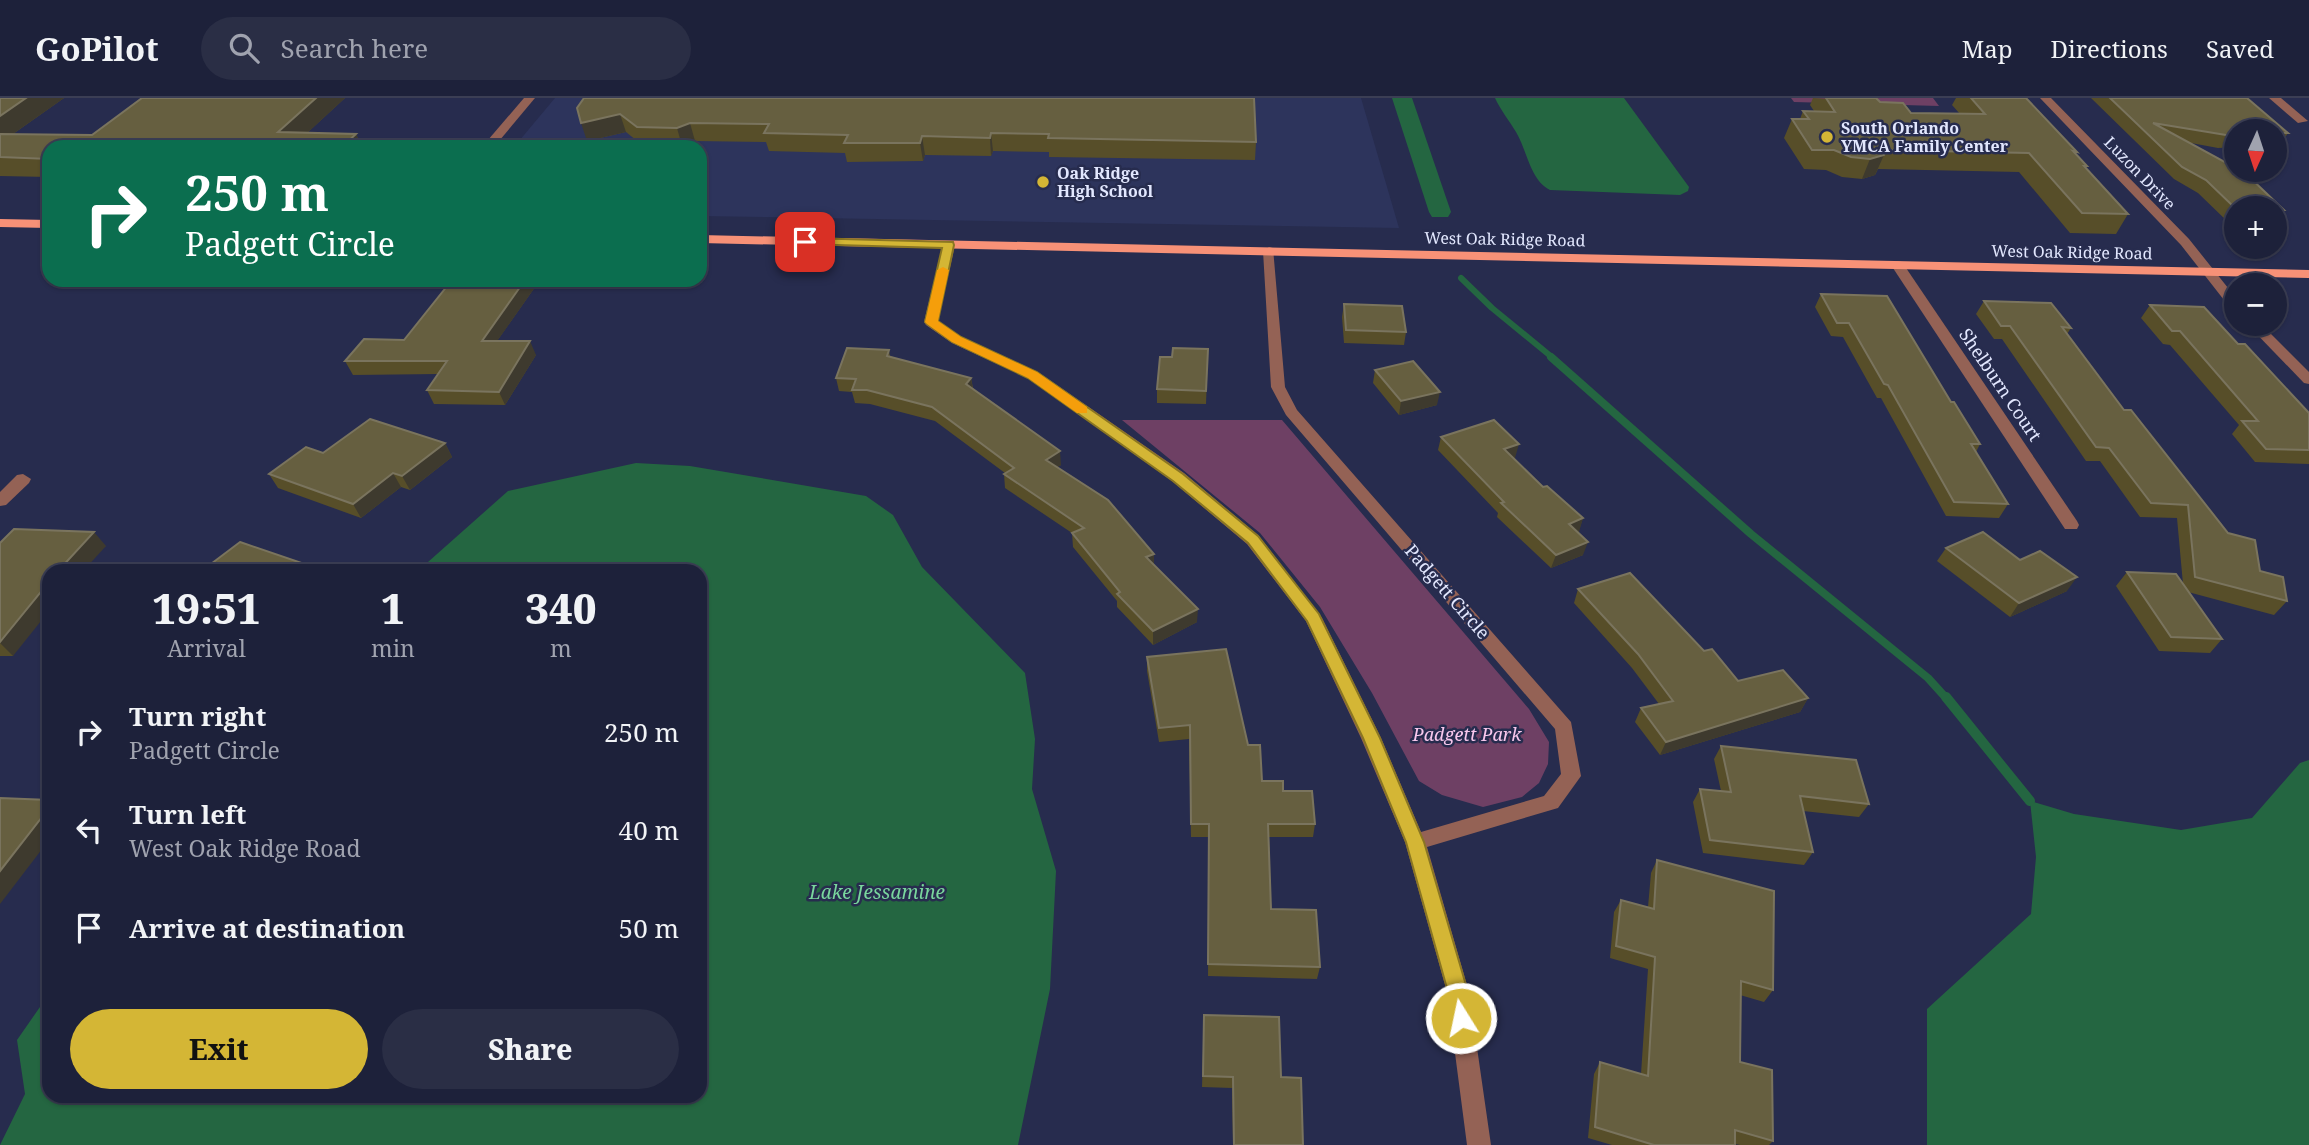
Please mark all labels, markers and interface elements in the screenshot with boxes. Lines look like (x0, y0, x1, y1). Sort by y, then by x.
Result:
search box (201, 17, 691, 80)
text: GoPilot (35, 26, 159, 71)
icon: search (225, 29, 263, 67)
text: Search here (281, 30, 428, 66)
text: Map (1962, 32, 2013, 65)
text: Directions (2051, 32, 2168, 65)
text: Saved (2206, 32, 2274, 65)
place label: South Orlando YMCA Family Center (1841, 117, 2009, 157)
north arrow (2224, 119, 2287, 182)
map controls (2224, 119, 2287, 336)
marker: South Orlando YMCA Family Center (1819, 129, 1835, 145)
street label: Luzon Drive (2099, 131, 2181, 215)
text: 250 m (185, 159, 329, 225)
place label: Oak Ridge High School (1057, 162, 1154, 202)
icon: right (70, 168, 161, 259)
marker: Oak Ridge High School (1035, 174, 1051, 190)
button: + (2224, 196, 2287, 259)
pin (775, 212, 835, 272)
text: Padgett Circle (185, 222, 395, 265)
icon: arrive (786, 223, 824, 261)
street label: West Oak Ridge Road (1424, 227, 1586, 251)
street label: West Oak Ridge Road (1991, 240, 2153, 264)
button: − (2224, 273, 2287, 336)
street label: Shelburn Court (1954, 323, 2048, 446)
street label: Padgett Circle (1400, 539, 1496, 644)
text: 19:51 (152, 579, 261, 636)
text: 1 (381, 579, 405, 636)
text: 340 (525, 579, 597, 636)
text: Arrival (167, 632, 246, 664)
text: min (371, 632, 415, 664)
text: m (550, 632, 572, 664)
text: Turn right (129, 698, 266, 734)
icon: right (70, 713, 108, 751)
text: 250 m (604, 714, 679, 750)
park label: Padgett Park (1411, 722, 1522, 746)
text: Padgett Circle (129, 734, 280, 766)
text: Turn left (129, 796, 246, 832)
icon: left (70, 811, 108, 849)
text: 40 m (619, 812, 679, 848)
text: West Oak Ridge Road (129, 832, 361, 864)
water label: Lake Jessamine (808, 879, 945, 905)
icon: arrive (70, 909, 108, 947)
text: Arrive at destination (129, 910, 405, 946)
text: 50 m (619, 910, 679, 946)
position arrow (1424, 981, 1498, 1055)
button: Exit (70, 1009, 368, 1089)
button: Share (382, 1009, 679, 1089)

